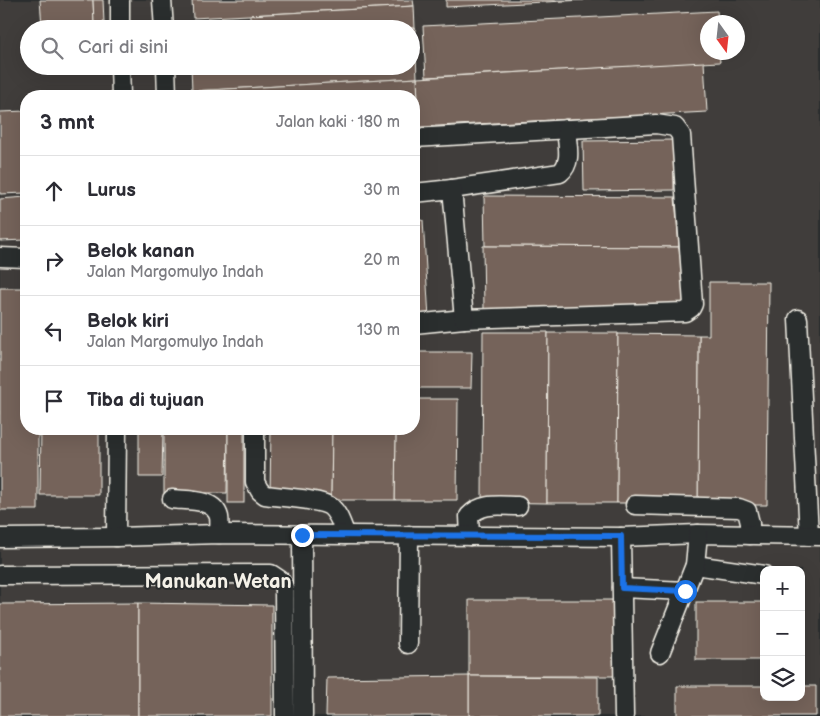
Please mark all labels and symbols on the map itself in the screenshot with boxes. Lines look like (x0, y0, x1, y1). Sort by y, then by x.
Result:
north arrow (700, 15, 745, 60)
route end (291, 524, 314, 547)
district label: Manukan Wetan (144, 570, 292, 594)
route start (674, 580, 697, 603)

